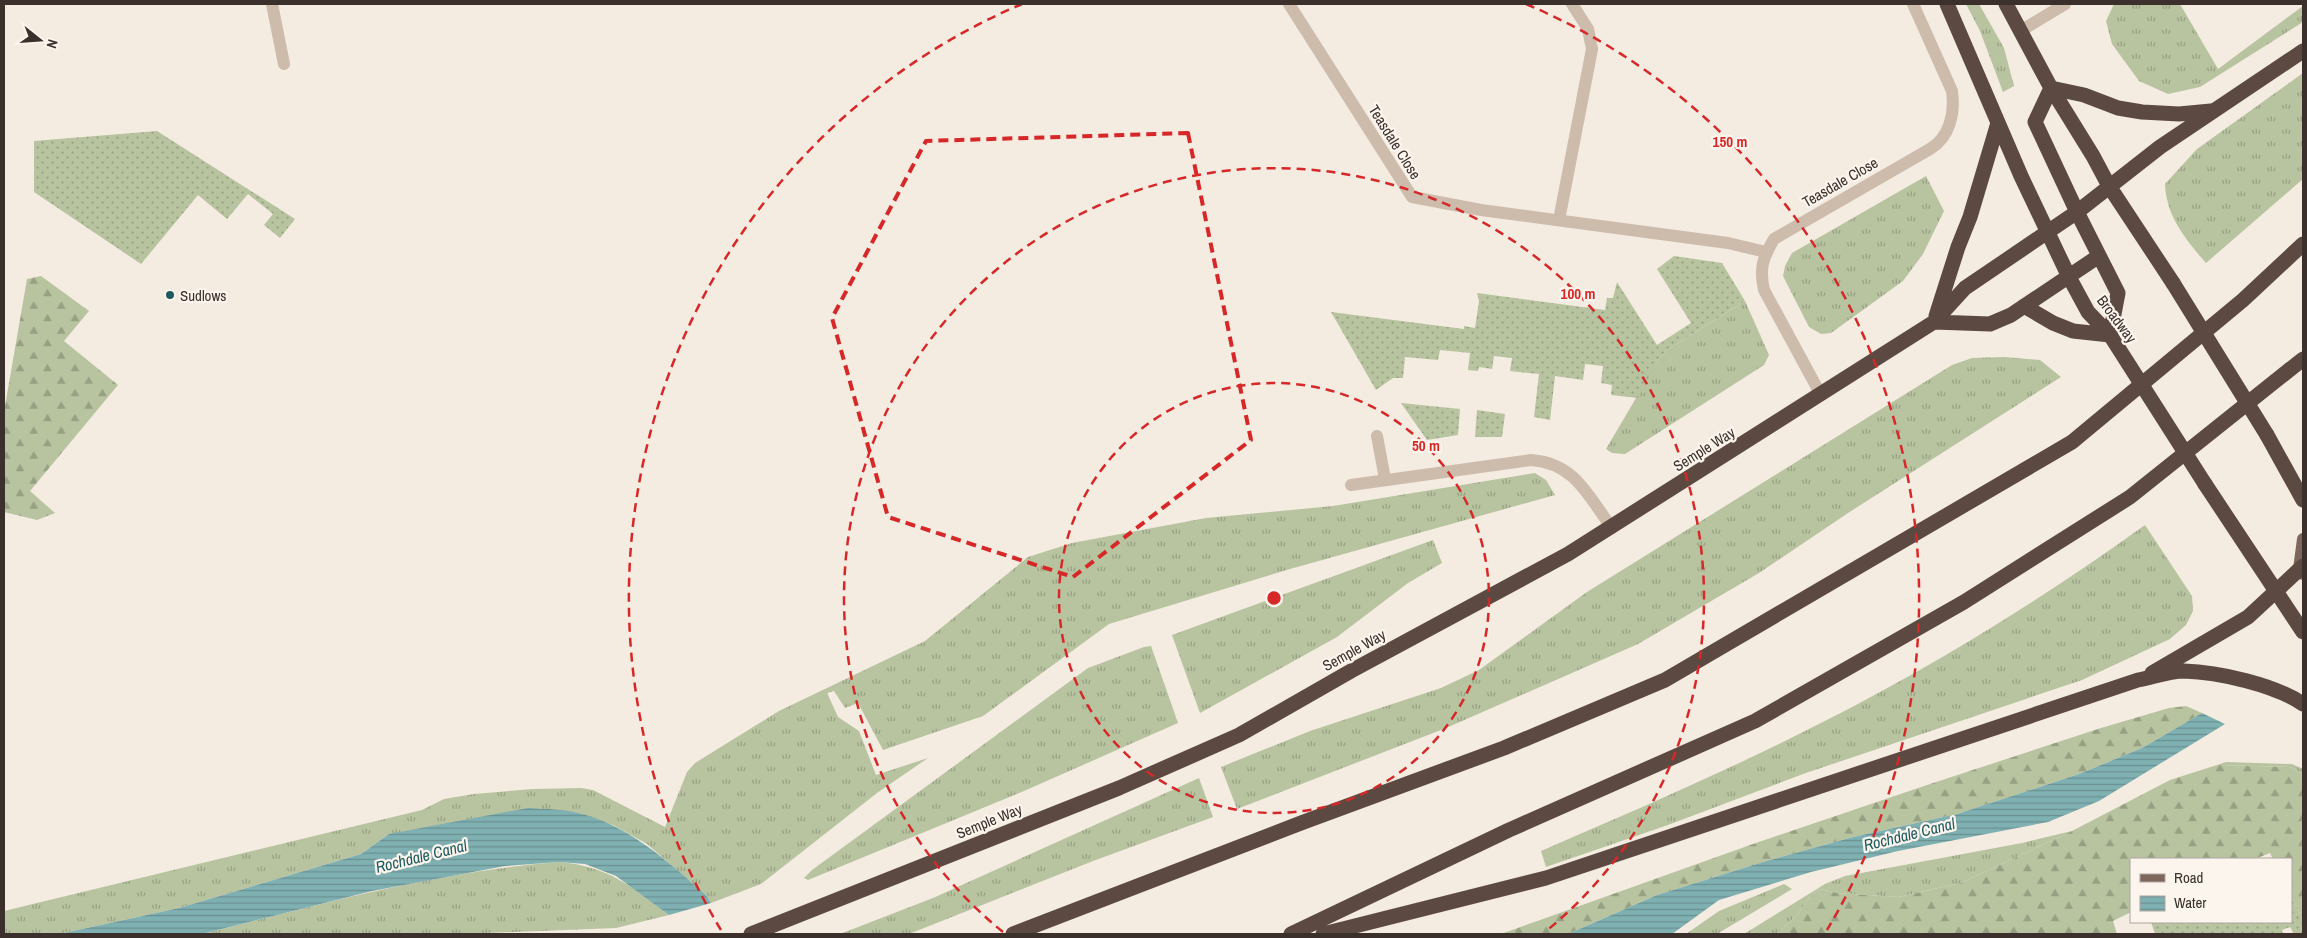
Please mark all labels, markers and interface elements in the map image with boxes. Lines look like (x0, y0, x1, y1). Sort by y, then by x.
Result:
north arrow (15, 15, 65, 65)
text: N (43, 37, 62, 50)
street label: Teasdale Close (1364, 101, 1426, 183)
text: 150 m (1713, 131, 1747, 152)
street label: Teasdale Close (1798, 152, 1882, 212)
text: 100 m (1561, 283, 1595, 304)
place label: Sudlows (180, 285, 227, 306)
marker: Sudlows (164, 289, 176, 301)
street label: Broadway (2092, 291, 2142, 348)
street label: Semple Way (1669, 421, 1740, 476)
text: 50 m (1412, 435, 1440, 456)
centre of rings (1265, 589, 1283, 607)
street label: Semple Way (1319, 624, 1390, 676)
street label: Semple Way (953, 798, 1026, 844)
water label: Rochdale Canal (1861, 812, 1958, 856)
water label: Rochdale Canal (373, 834, 470, 878)
legend (2130, 858, 2292, 923)
text: Road (2174, 867, 2203, 888)
text: Water (2174, 892, 2206, 913)

